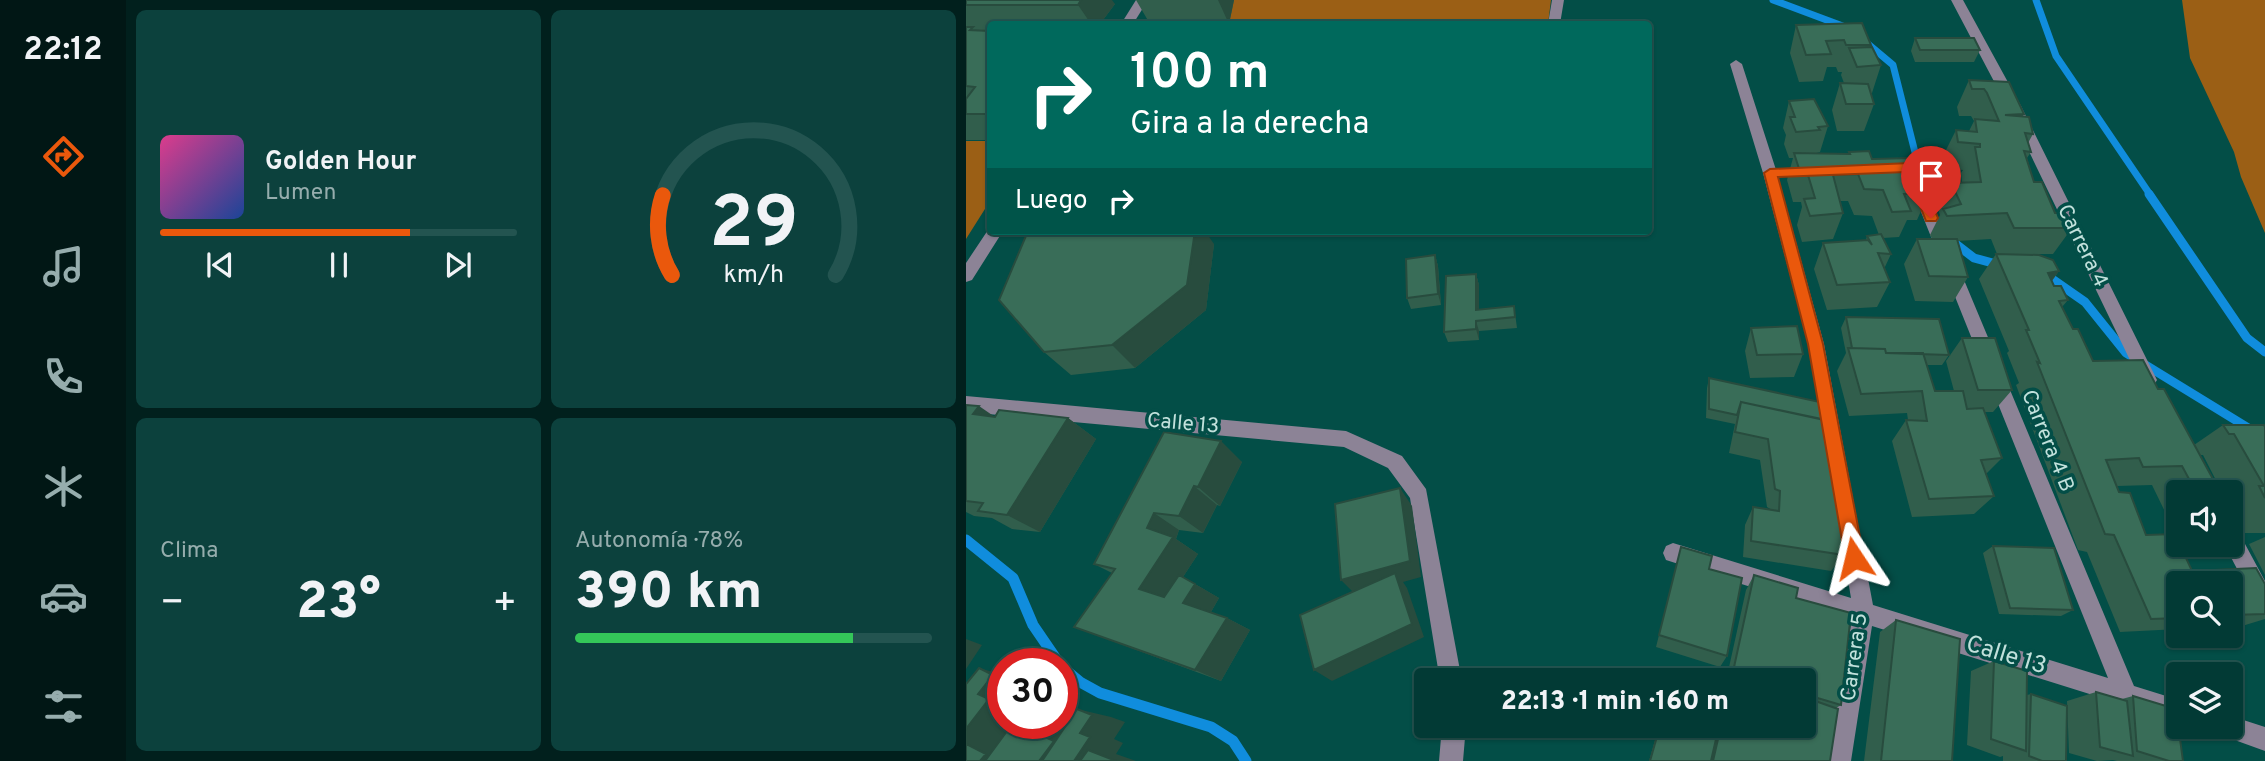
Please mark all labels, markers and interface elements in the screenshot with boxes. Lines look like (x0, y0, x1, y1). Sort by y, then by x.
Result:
text: 22:12 (23, 31, 103, 71)
text: 100 m (1130, 44, 1269, 106)
icon: right (1015, 49, 1106, 140)
text: Gira a la derecha (1130, 105, 1369, 145)
icon: directions (39, 132, 88, 181)
text: Golden Hour (265, 146, 416, 179)
pin (1901, 146, 1961, 218)
icon: arrive (1912, 157, 1950, 195)
text: Lumen (265, 179, 336, 208)
text: 29 (709, 182, 798, 274)
icon: right (1102, 182, 1140, 220)
text: Luego (1015, 185, 1088, 218)
street label: Carrera 4 (2050, 200, 2114, 292)
icon: music (39, 242, 88, 291)
icon: previous (201, 246, 239, 284)
icon: pause (320, 246, 358, 284)
icon: next (439, 246, 477, 284)
text: km/h (723, 260, 784, 292)
icon: phone (39, 352, 88, 401)
street label: Carrera 4 B (2014, 386, 2080, 496)
street label: Calle 13 (1146, 407, 1220, 441)
icon: climate (39, 462, 88, 511)
map controls (2166, 480, 2243, 739)
button: sound (2166, 480, 2243, 557)
position arrow (1817, 521, 1891, 595)
text: Autonomía · 78% (575, 527, 743, 556)
text: Clima (160, 537, 218, 566)
text: 390 km (575, 561, 762, 627)
text: 23° (296, 571, 381, 637)
button: search (2166, 571, 2243, 648)
icon: car (39, 572, 88, 621)
text: − (160, 580, 185, 629)
text: + (492, 580, 517, 629)
street label: Carrera 5 (1835, 611, 1875, 703)
street label: Calle 13 (1962, 630, 2050, 682)
speed limit sign: 30 (987, 648, 1078, 739)
button: layers (2166, 662, 2243, 739)
icon: filters (39, 682, 88, 731)
text: 22:13 · 1 min · 160 m (1501, 686, 1729, 719)

